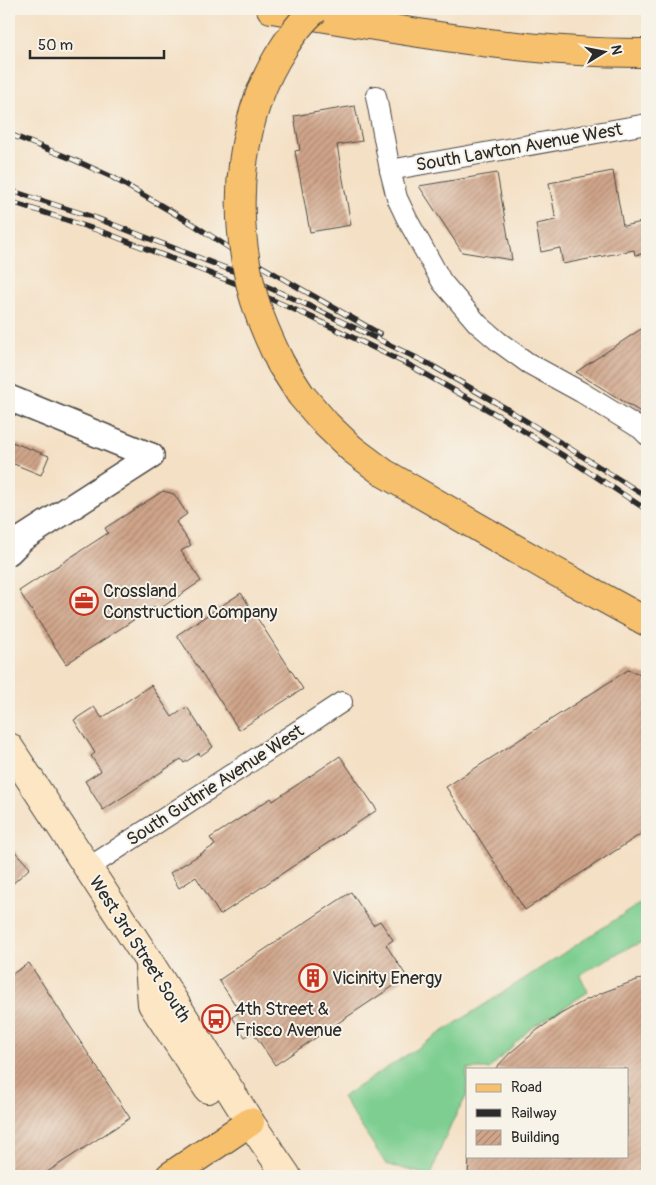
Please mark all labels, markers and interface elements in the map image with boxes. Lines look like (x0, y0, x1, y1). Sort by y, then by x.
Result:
scale bar (30, 28, 164, 60)
north arrow (578, 28, 628, 78)
text: 50 m (38, 36, 73, 55)
text: N (607, 44, 626, 56)
street label: South Lawton Avenue West (414, 118, 625, 177)
place label: Crossland Construction Company (103, 580, 278, 624)
office icon: Crossland Construction Company (69, 586, 99, 616)
street label: South Guthrie Avenue West (122, 719, 309, 851)
street label: West 3rd Street South (84, 872, 195, 1027)
building icon: Vicinity Energy (298, 963, 328, 993)
place label: Vicinity Energy (332, 967, 442, 990)
place label: 4th Street & Frisco Avenue (235, 998, 342, 1042)
bus stop icon: 4th Street & Frisco Avenue (201, 1004, 231, 1034)
legend (466, 1068, 628, 1158)
text: Road (511, 1078, 542, 1097)
text: Railway (511, 1104, 557, 1123)
text: Building (511, 1128, 559, 1147)

